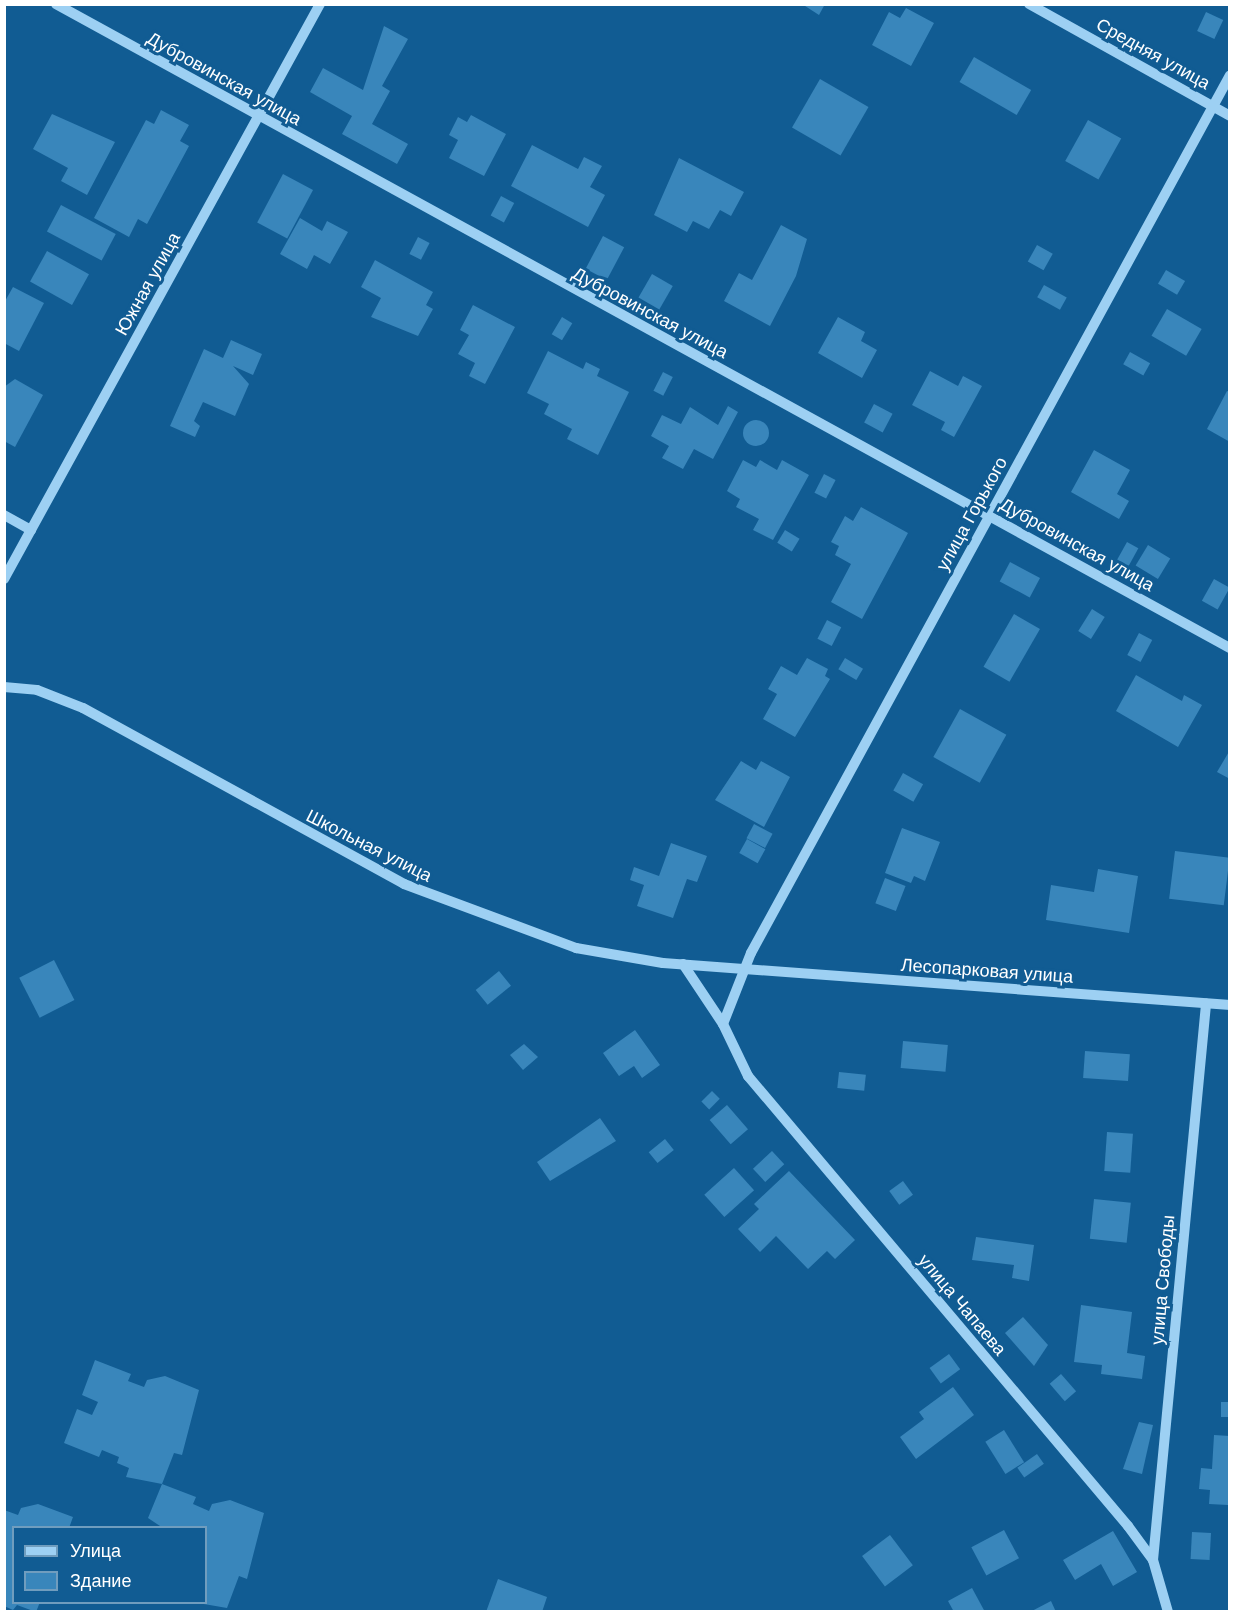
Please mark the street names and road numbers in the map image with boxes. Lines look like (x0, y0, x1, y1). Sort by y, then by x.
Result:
street label: Средняя улица (1092, 14, 1214, 94)
street label: Дубровинская улица (143, 28, 305, 130)
street label: Южная улица (111, 229, 185, 339)
street label: Дубровинская улица (568, 263, 732, 363)
street label: улица Горького (932, 453, 1012, 575)
street label: Дубровинская улица (996, 494, 1158, 596)
street label: Школьная улица (303, 805, 435, 887)
street label: Лесопарковая улица (900, 954, 1074, 988)
street label: улица Свободы (1147, 1214, 1179, 1346)
street label: улица Чапаева (913, 1250, 1011, 1360)

